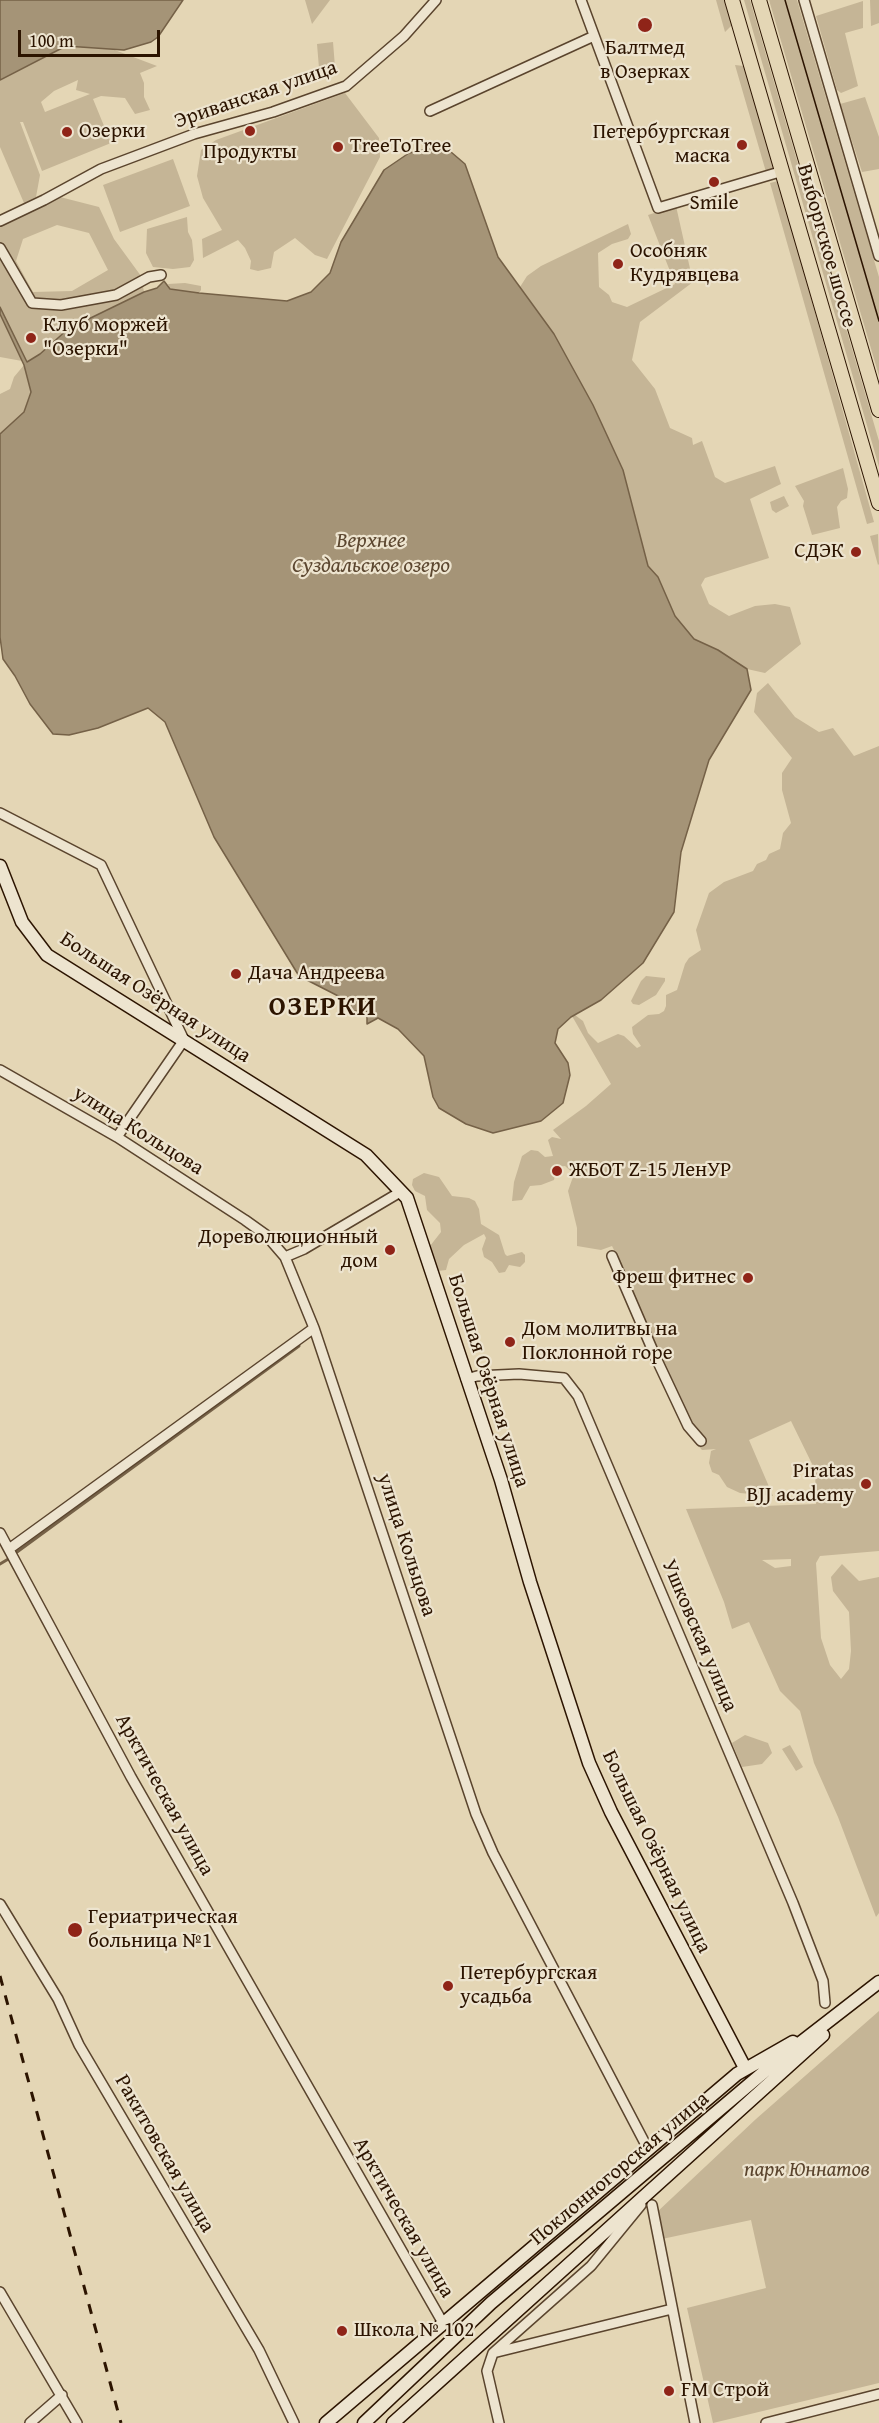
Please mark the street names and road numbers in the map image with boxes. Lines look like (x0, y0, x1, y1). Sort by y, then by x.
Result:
street label: Эриванская улица (171, 55, 341, 135)
street label: Выборгское шоссе (791, 161, 861, 331)
street label: Большая Озёрная улица (55, 927, 255, 1069)
street label: улица Кольцова (68, 1081, 208, 1181)
street label: Большая Озёрная улица (442, 1271, 534, 1491)
street label: улица Кольцова (371, 1470, 441, 1620)
street label: Ушковская улица (656, 1556, 742, 1716)
street label: Арктическая улица (109, 1710, 219, 1880)
street label: Большая Озёрная улица (596, 1747, 716, 1957)
street label: Ракитовская улица (109, 2071, 219, 2237)
street label: Поклонногорская улица (525, 2087, 715, 2251)
street label: Арктическая улица (347, 2133, 459, 2303)

